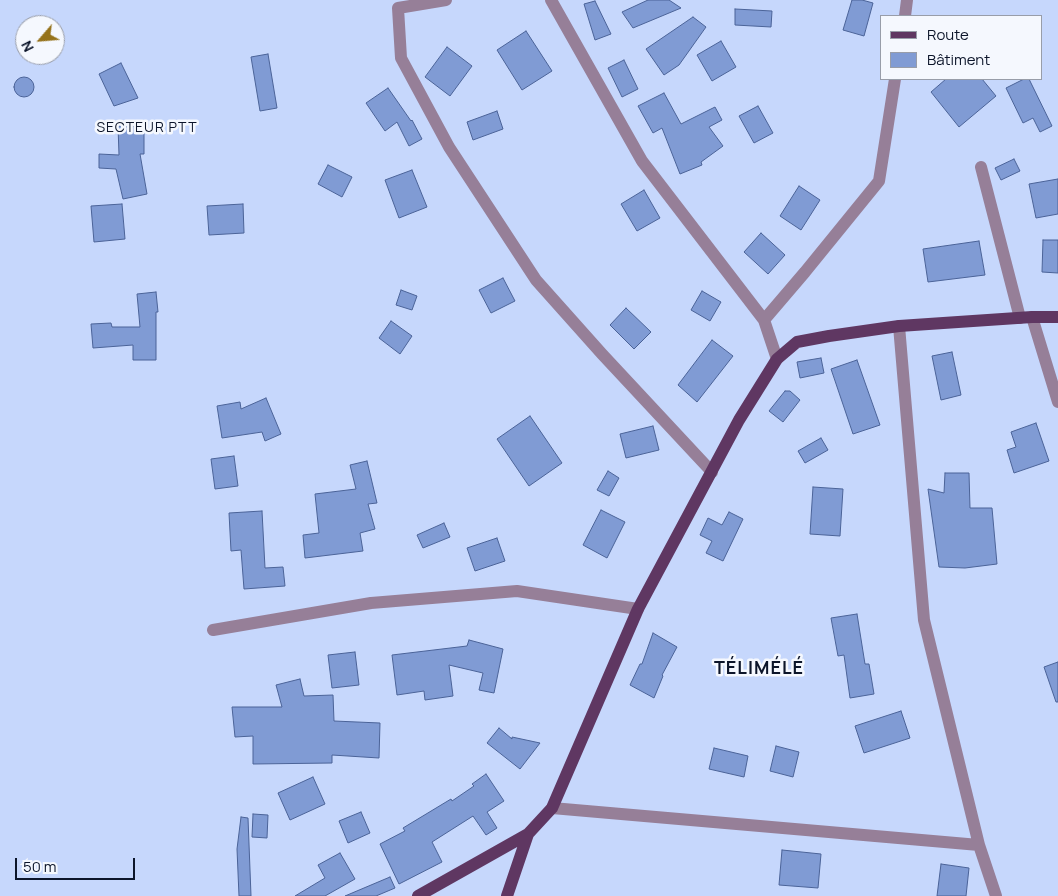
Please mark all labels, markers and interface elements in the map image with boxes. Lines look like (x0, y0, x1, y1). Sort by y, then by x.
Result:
north arrow (15, 15, 65, 65)
legend (880, 15, 1043, 80)
text: Route (927, 24, 969, 45)
text: N (16, 38, 38, 55)
text: Bâtiment (927, 49, 990, 70)
district label: SECTEUR PTT (95, 120, 199, 136)
district label: TÉLIMÉLÉ (713, 658, 805, 680)
scale bar (18, 848, 138, 880)
text: 50 m (23, 856, 57, 877)

